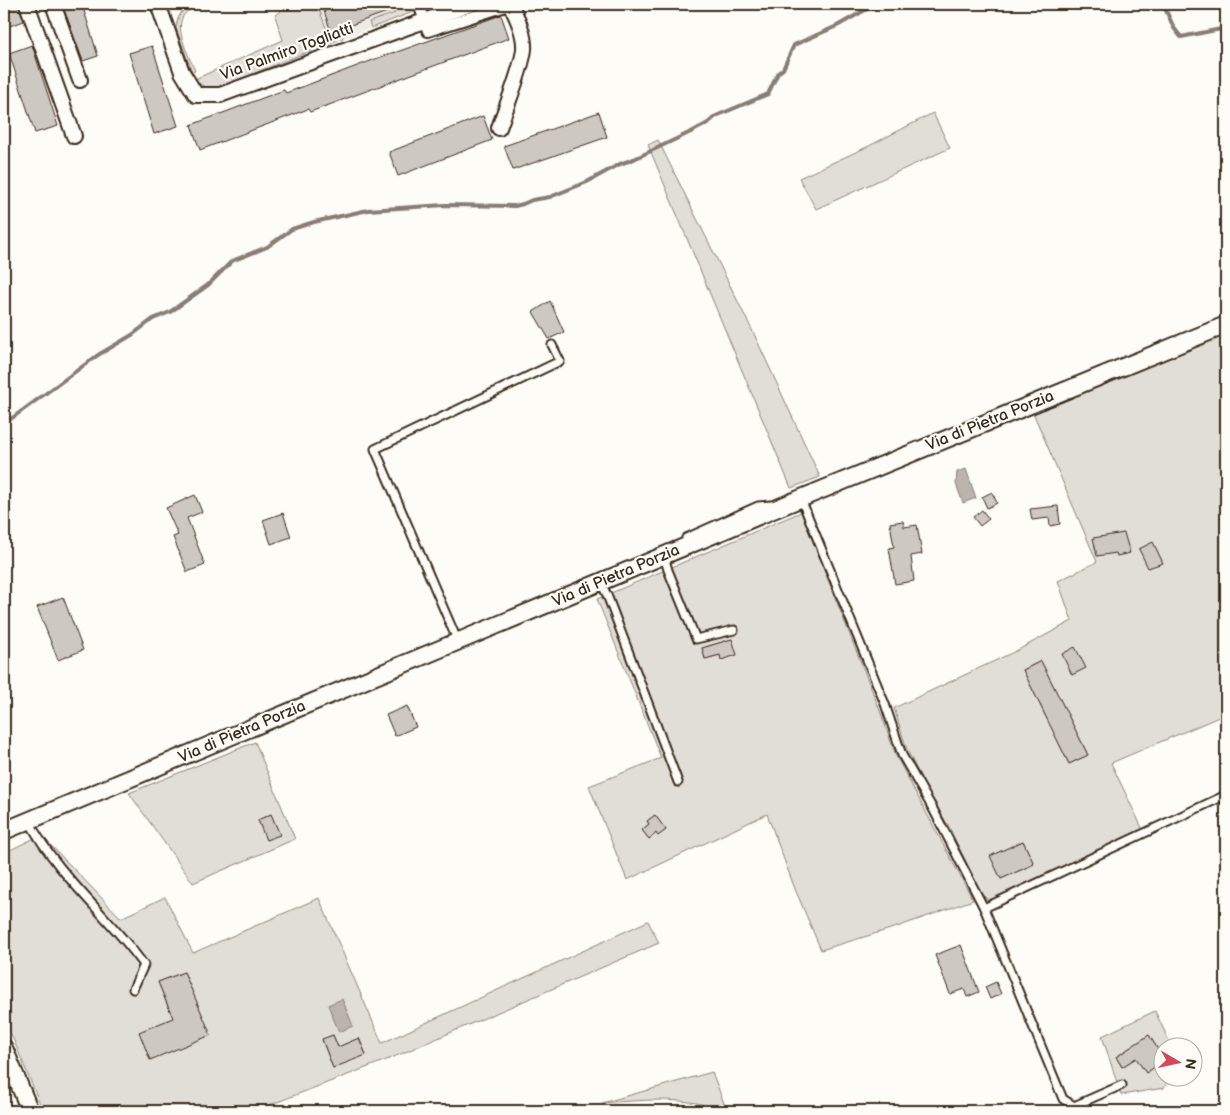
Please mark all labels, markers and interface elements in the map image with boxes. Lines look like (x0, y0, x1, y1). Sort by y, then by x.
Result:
street label: Via Palmiro Togliatti (218, 19, 356, 85)
street label: Via di Pietra Porzia (923, 387, 1057, 455)
street label: Via di Pietra Porzia (550, 541, 682, 611)
street label: Via di Pietra Porzia (176, 697, 308, 767)
north arrow (1152, 1038, 1202, 1088)
text: N (1181, 1057, 1200, 1070)

